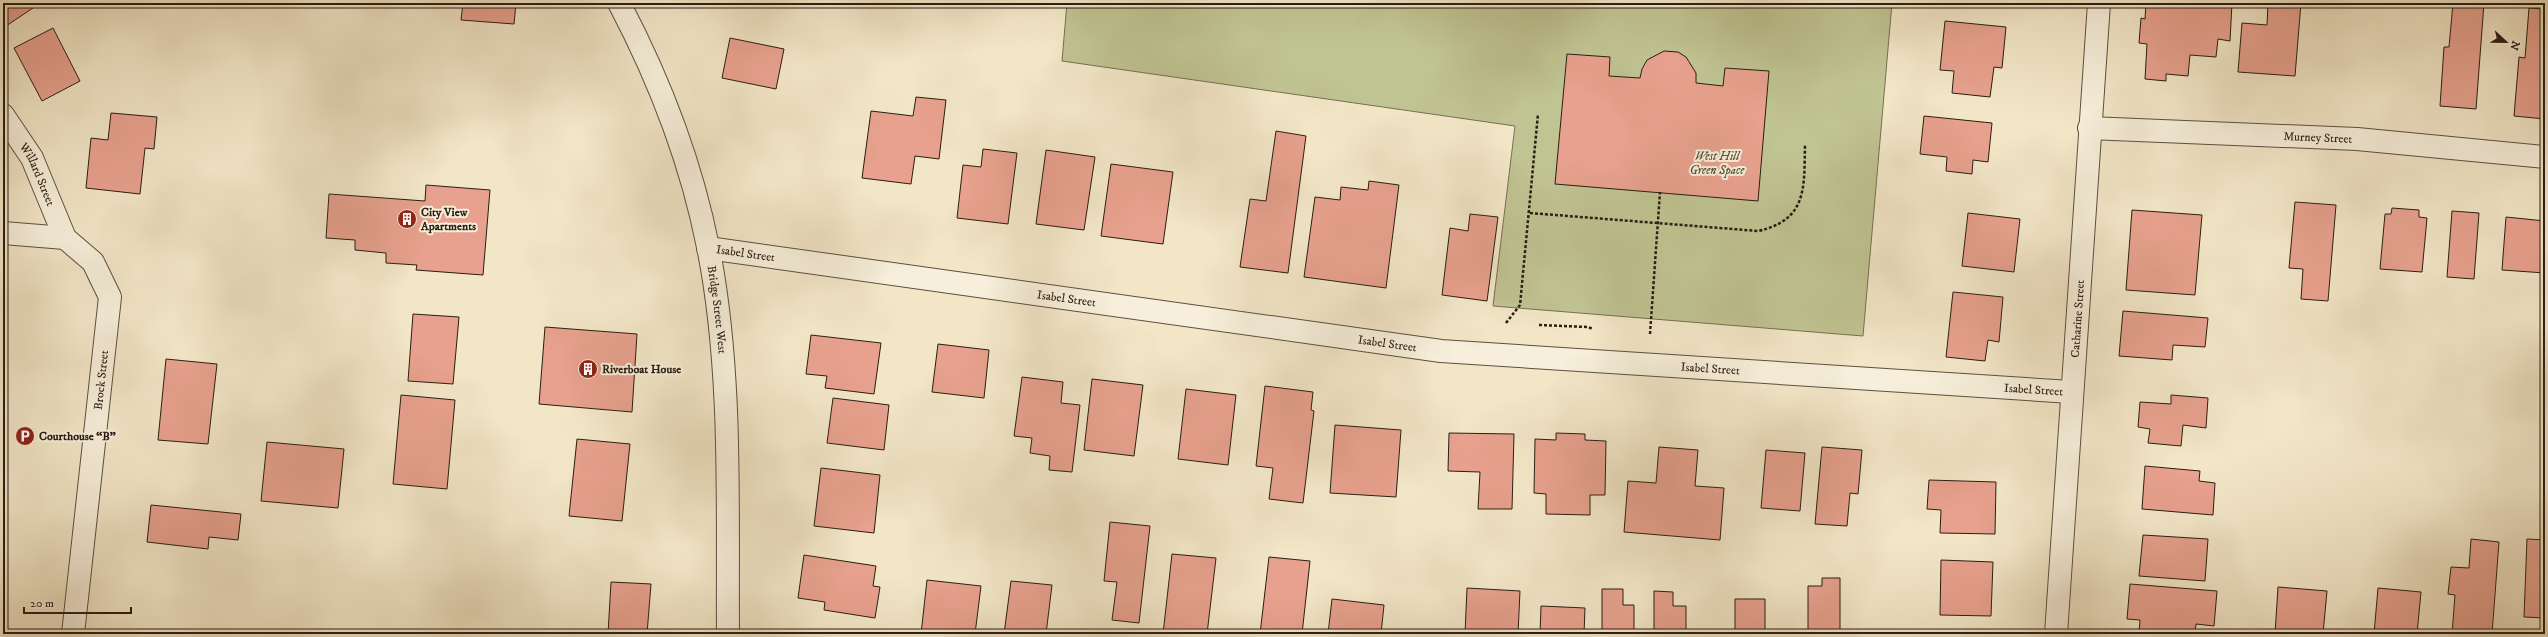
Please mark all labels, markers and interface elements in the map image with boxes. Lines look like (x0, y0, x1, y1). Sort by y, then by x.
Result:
north arrow (2486, 22, 2526, 62)
text: N (2506, 39, 2523, 52)
street label: Murney Street (2283, 129, 2353, 147)
street label: Willard Street (15, 139, 58, 208)
park label: West Hill Green Space (1690, 149, 1745, 178)
place label: City View Apartments (420, 205, 476, 234)
building icon: City View Apartments (396, 208, 418, 230)
street label: Isabel Street (715, 242, 776, 265)
street label: Bridge Street West (704, 264, 730, 354)
street label: Catharine Street (2068, 279, 2088, 358)
street label: Isabel Street (1036, 287, 1097, 310)
street label: Isabel Street (1357, 332, 1418, 356)
street label: Brock Street (91, 349, 112, 411)
building icon: Riverboat House (577, 358, 599, 380)
street label: Isabel Street (1680, 360, 1740, 378)
place label: Riverboat House (602, 362, 681, 377)
street label: Isabel Street (2003, 381, 2064, 399)
parking icon: Courthouse “B” (14, 425, 36, 447)
place label: Courthouse “B” (39, 429, 116, 444)
scale bar (24, 589, 131, 615)
text: 20 m (30, 596, 54, 611)

